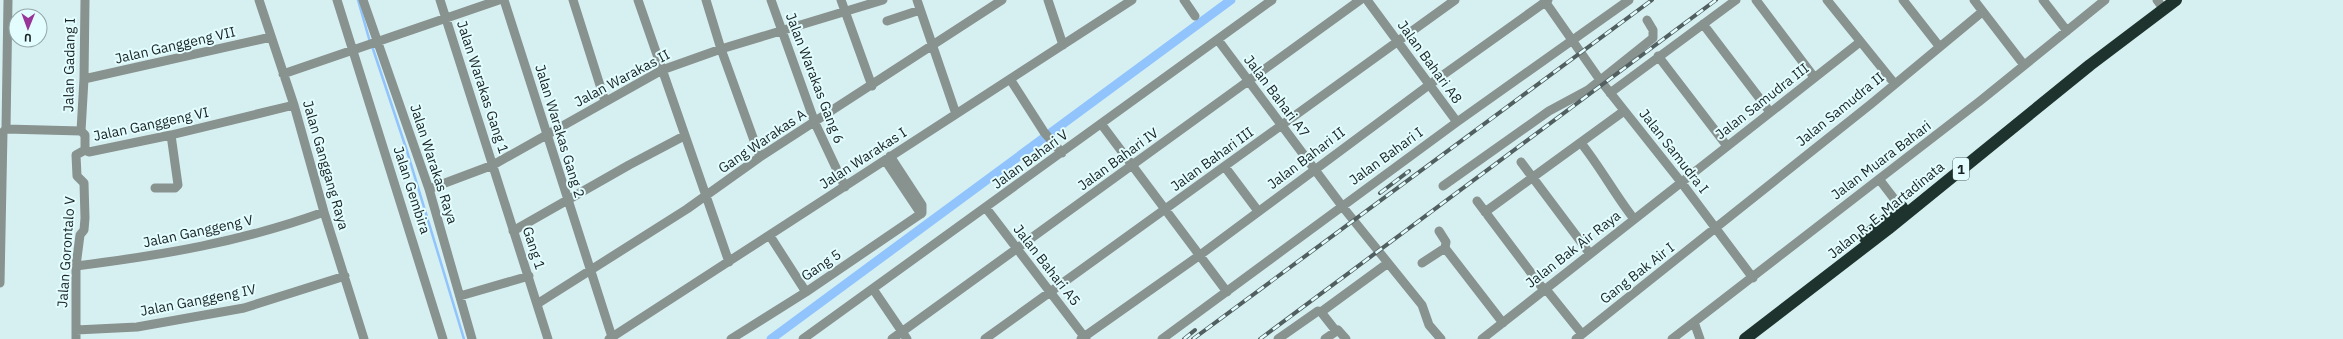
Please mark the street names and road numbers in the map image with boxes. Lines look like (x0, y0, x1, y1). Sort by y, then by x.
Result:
street label: Jalan Warakas Gang 6 (782, 10, 848, 146)
street label: Jalan Bahari A8 (1394, 17, 1466, 107)
street label: Jalan Gadang I (59, 18, 79, 112)
street label: Jalan Warakas Gang 1 (453, 18, 513, 156)
street label: Jalan Ganggeng VII (113, 22, 237, 68)
street label: Jalan Warakas II (571, 45, 673, 111)
street label: Jalan Bahari A7 (1240, 51, 1314, 141)
street label: Jalan Samudra III (1712, 59, 1812, 143)
street label: Jalan Warakas Gang 2 (531, 62, 589, 200)
street label: Jalan Samudra II (1792, 68, 1888, 150)
street label: Jalan Ganggang Raya (299, 98, 353, 232)
street label: Jalan Warakas Raya (406, 102, 462, 227)
street label: Jalan Ganggeng VI (92, 103, 210, 145)
street label: Gang Warakas A (715, 105, 809, 177)
street label: Jalan Samudra I (1635, 105, 1713, 197)
street label: Jalan Muara Bahari (1827, 117, 1935, 203)
street label: Jalan Warakas I (816, 123, 910, 193)
street label: Jalan Bahari IV (1074, 123, 1162, 194)
street label: Jalan Bahari III (1167, 123, 1257, 195)
street label: Jalan Bahari II (1264, 123, 1348, 193)
street label: Jalan Bahari I (1346, 123, 1426, 189)
street label: Jalan Bahari V (988, 125, 1072, 193)
street label: Jalan Gembira (389, 144, 435, 237)
street label: Jalan R. E. Martadinata (1824, 157, 1948, 262)
road number: 1 (1953, 158, 1969, 180)
street label: Jalan Gorontalo V (53, 195, 79, 308)
street label: Jalan Bak Air Raya (1522, 206, 1625, 292)
street label: Jalan Ganggeng V (141, 210, 255, 251)
street label: Jalan Bahari A5 (1010, 221, 1084, 309)
street label: Gang 1 (519, 224, 549, 272)
street label: Gang Bak Air I (1596, 238, 1678, 308)
street label: Gang 5 (798, 245, 844, 285)
street label: Jalan Ganggeng IV (139, 280, 258, 320)

